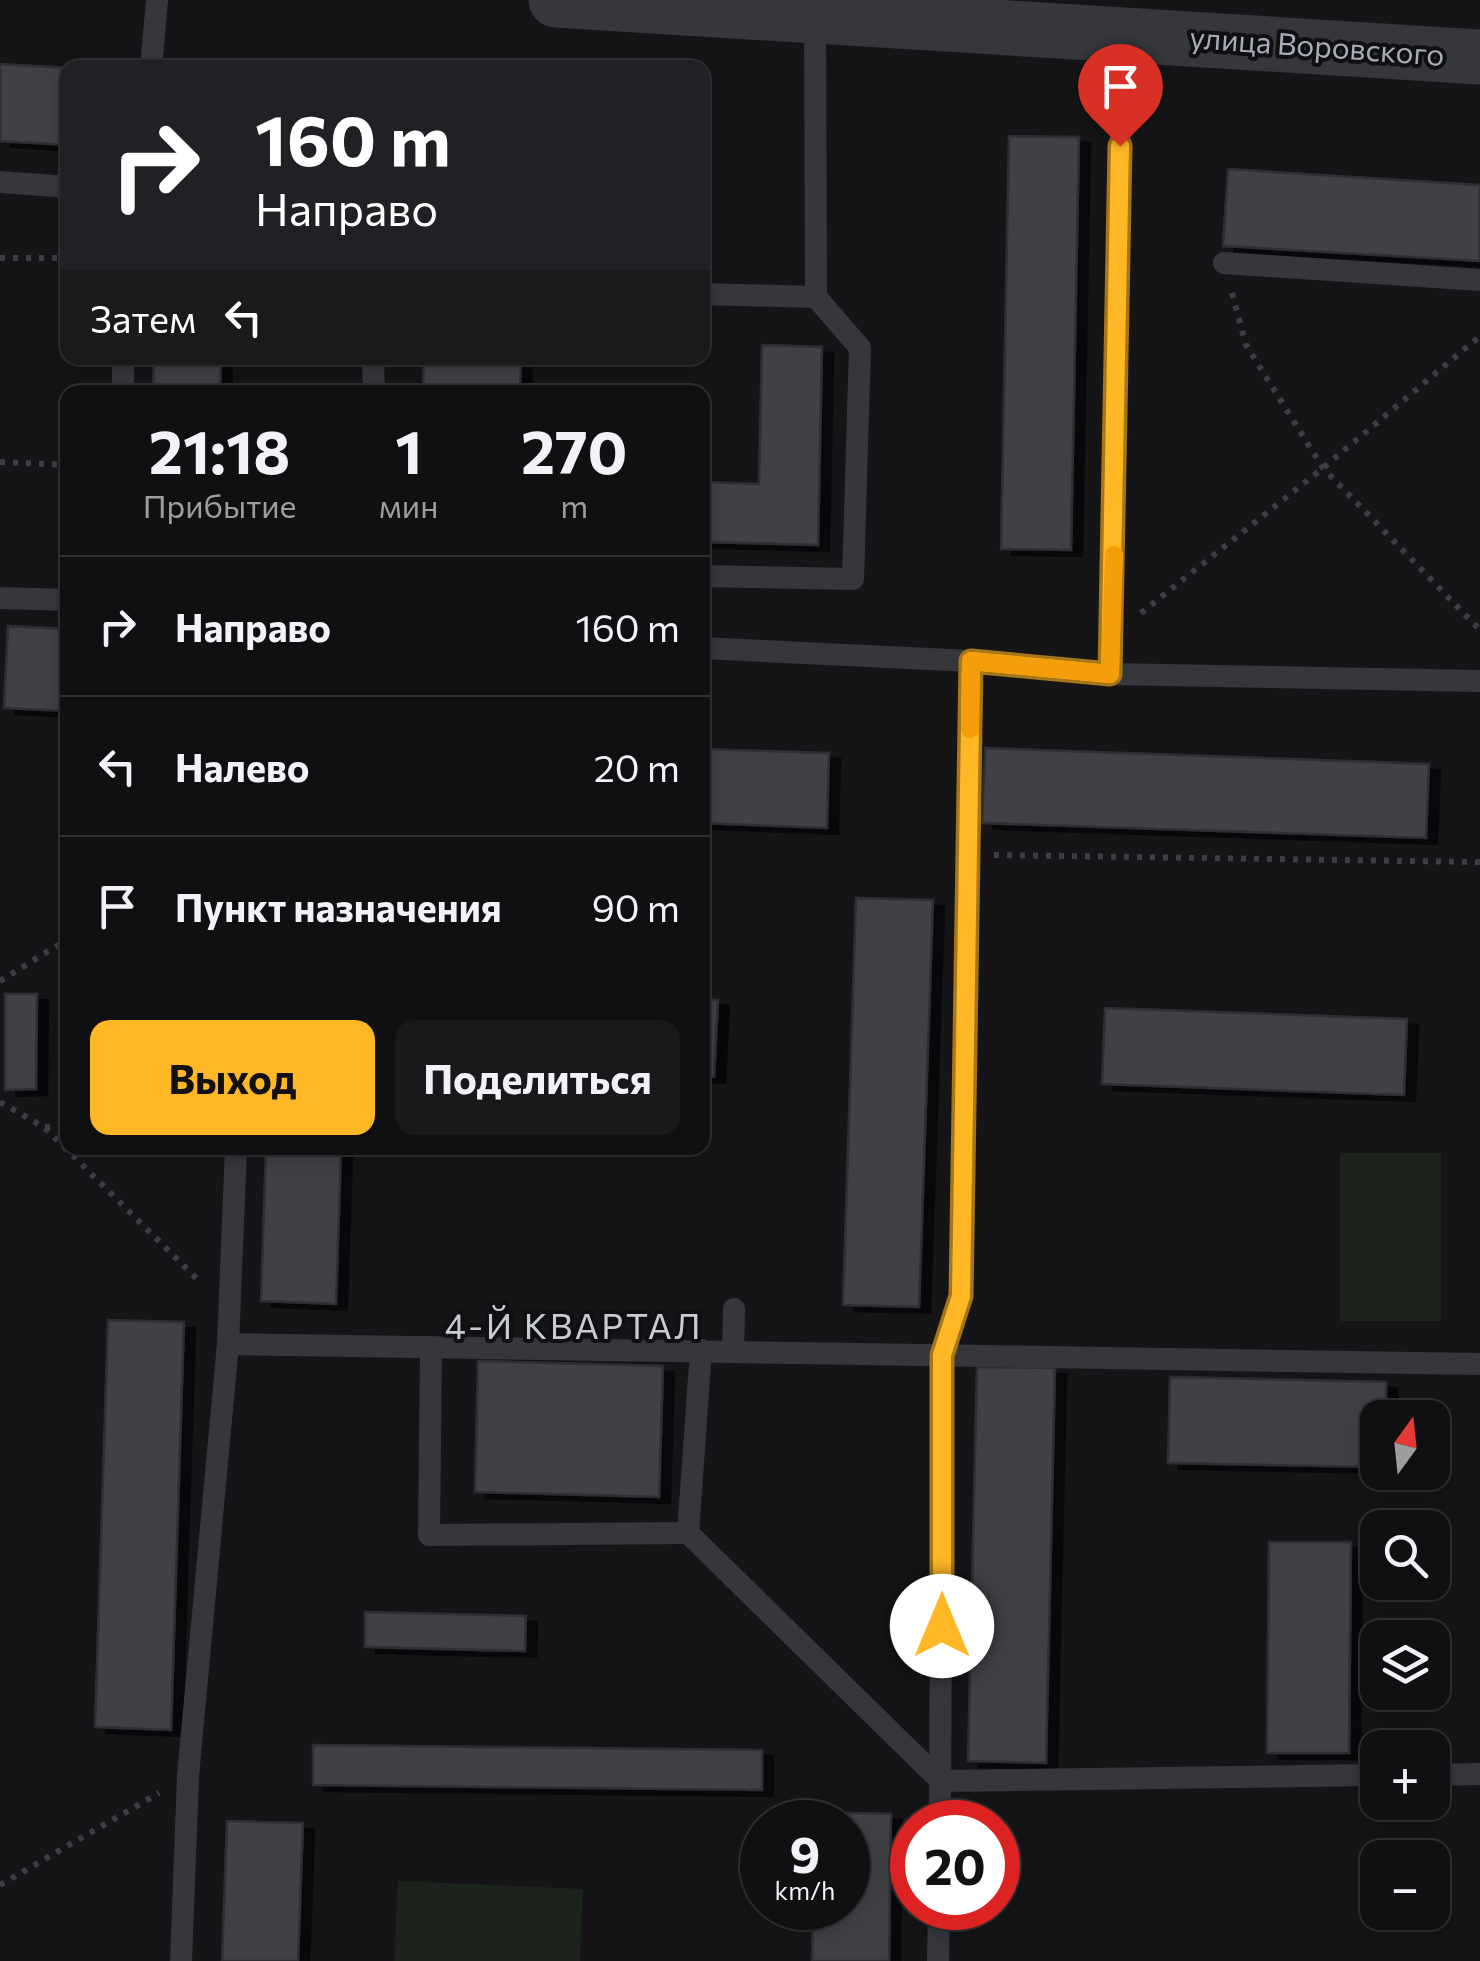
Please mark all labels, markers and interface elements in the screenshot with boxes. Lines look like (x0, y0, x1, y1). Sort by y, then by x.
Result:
street label: улица Воровского (1188, 17, 1446, 72)
pin (1078, 44, 1163, 147)
icon: arrive (1093, 59, 1148, 114)
text: 160 m (255, 95, 451, 180)
icon: right (90, 100, 220, 230)
text: Направо (255, 180, 438, 235)
icon: left (216, 290, 271, 345)
text: Затем (90, 294, 196, 341)
text: 21:18 (149, 413, 290, 486)
text: 1 (395, 413, 422, 486)
text: 270 (521, 413, 627, 486)
text: Прибытие (143, 485, 296, 525)
text: мин (379, 485, 438, 525)
text: m (560, 485, 588, 525)
icon: right (90, 599, 145, 654)
text: Направо (175, 603, 331, 650)
text: 160 m (575, 603, 680, 650)
icon: left (90, 739, 145, 794)
text: Налево (175, 743, 309, 790)
text: 20 m (594, 743, 680, 790)
icon: arrive (90, 879, 145, 934)
text: Пункт назначения (175, 883, 502, 930)
text: 90 m (592, 883, 680, 930)
button: Выход (90, 1020, 375, 1135)
button: Поделиться (395, 1020, 680, 1135)
district label: 4-Й КВАРТАЛ (445, 1303, 703, 1346)
north arrow (1360, 1400, 1450, 1490)
map controls (1360, 1400, 1450, 1930)
button: search (1360, 1510, 1450, 1600)
position arrow (890, 1574, 994, 1678)
button: layers (1360, 1620, 1450, 1710)
button: + (1360, 1730, 1450, 1820)
speed limit sign: 20 (890, 1800, 1020, 1930)
text: 9 (790, 1822, 820, 1883)
button: − (1360, 1840, 1450, 1930)
text: km/h (775, 1875, 835, 1905)

